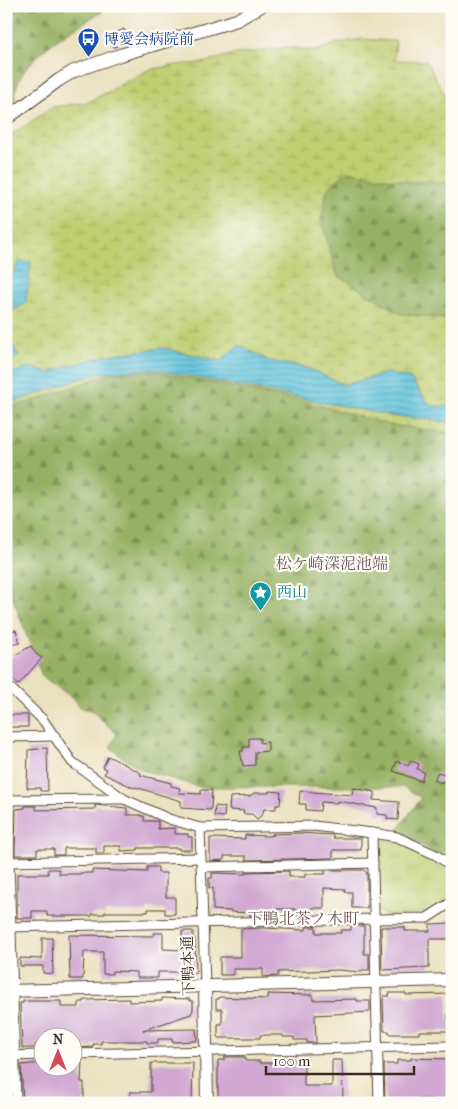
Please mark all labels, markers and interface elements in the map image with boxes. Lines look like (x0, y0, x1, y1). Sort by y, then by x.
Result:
bus stop icon: 博愛会病院前 (76, 27, 100, 58)
place label: 博愛会病院前 (104, 30, 194, 48)
district label: 松ケ崎深泥池端 (276, 554, 388, 573)
place icon: 西山 (249, 580, 273, 611)
place label: 西山 (277, 583, 307, 601)
district label: 下鴨北茶ノ木町 (247, 909, 359, 928)
street label: 下鴨本通 (178, 936, 198, 996)
north arrow (32, 1026, 82, 1076)
text: N (53, 1031, 64, 1048)
scale bar (266, 1044, 413, 1076)
text: 100 m (273, 1052, 311, 1070)

